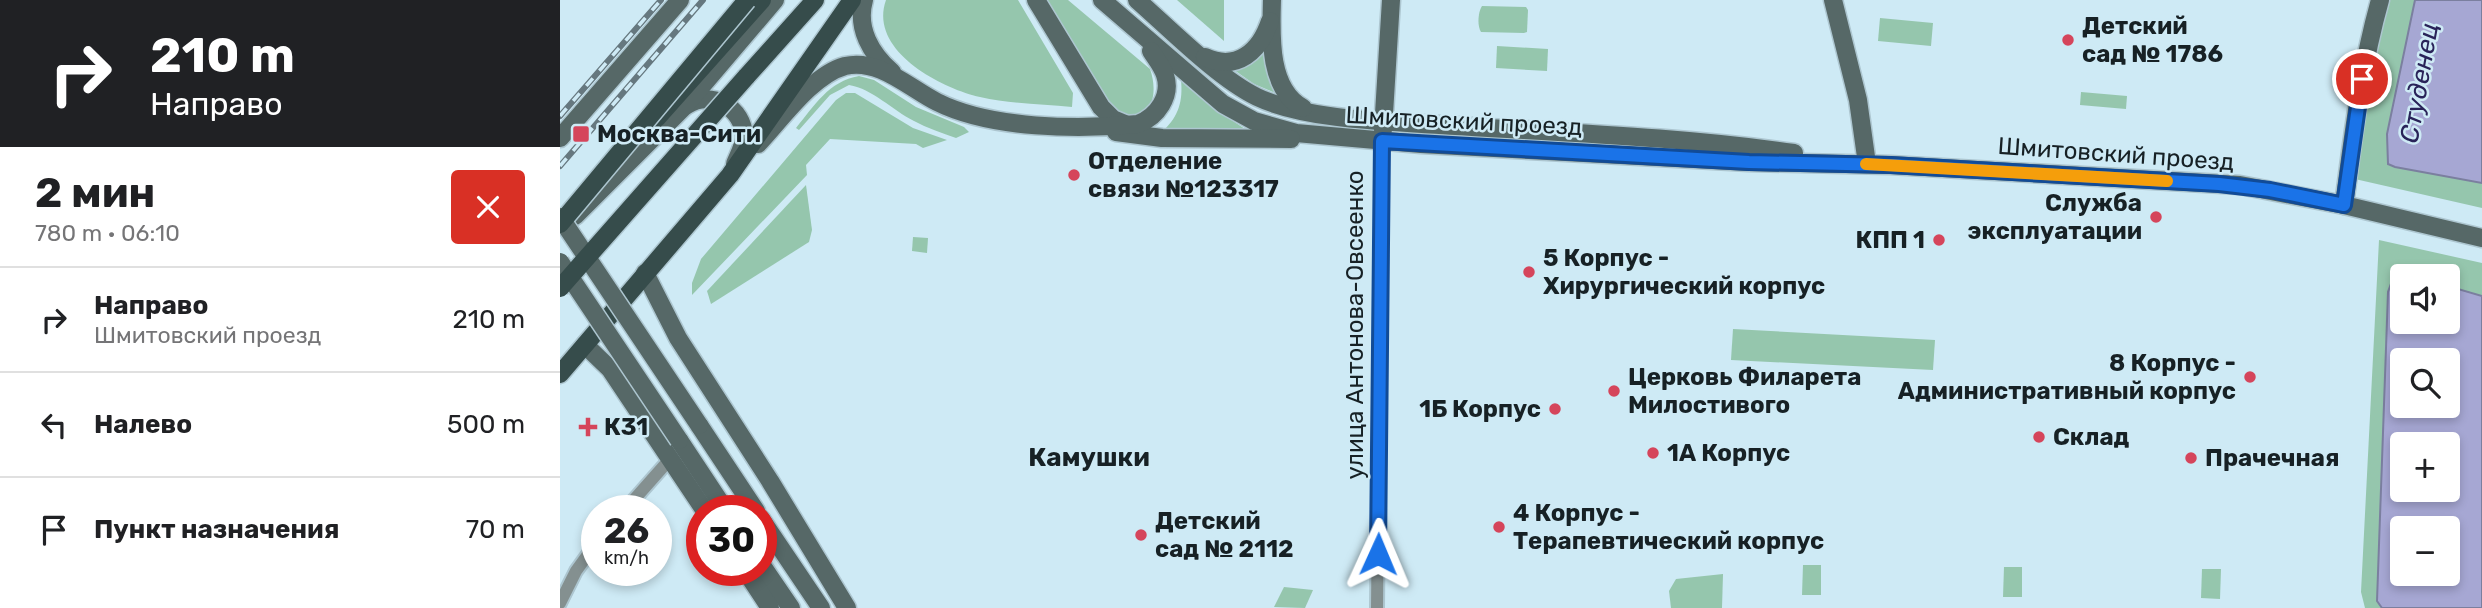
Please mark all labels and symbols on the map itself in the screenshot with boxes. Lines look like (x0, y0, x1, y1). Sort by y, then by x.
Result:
place label: Детский сад № 1786 (2082, 12, 2223, 68)
water label: Студенец (2394, 21, 2445, 146)
marker: Детский сад № 1786 (2060, 32, 2076, 48)
pin (2332, 49, 2392, 109)
street label: Шмитовский проезд (1345, 101, 1583, 141)
place label: Москва-Сити (597, 120, 761, 148)
marker: Москва-Сити (571, 124, 591, 144)
street label: Шмитовский проезд (1997, 132, 2235, 176)
place label: Отделение связи №123317 (1088, 147, 1279, 203)
marker: Отделение связи №123317 (1066, 167, 1082, 183)
street label: улица Антонова-Овсеенко (1341, 171, 1369, 479)
place label: Служба эксплуатации (1967, 189, 2142, 245)
marker: Служба эксплуатации (2148, 209, 2164, 225)
place label: КПП 1 (1855, 226, 1925, 254)
marker: КПП 1 (1931, 232, 1947, 248)
place label: 5 Корпус - Хирургический корпус (1543, 244, 1825, 300)
marker: 5 Корпус - Хирургический корпус (1521, 264, 1537, 280)
place label: 8 Корпус - Административный корпус (1898, 349, 2236, 405)
place label: Церковь Филарета Милостивого (1628, 363, 1861, 419)
marker: 8 Корпус - Административный корпус (2242, 369, 2258, 385)
marker: Церковь Филарета Милостивого (1606, 383, 1622, 399)
place label: 1Б Корпус (1419, 395, 1541, 423)
marker: 1Б Корпус (1547, 401, 1563, 417)
place label: К31 (604, 413, 648, 441)
marker: К31 (578, 417, 598, 437)
place label: Склад (2053, 423, 2130, 451)
marker: Склад (2031, 429, 2047, 445)
place label: 1А Корпус (1667, 439, 1790, 467)
district label: Камушки (1028, 442, 1150, 473)
place label: Прачечная (2205, 444, 2339, 472)
marker: 1А Корпус (1645, 445, 1661, 461)
marker: Прачечная (2183, 450, 2199, 466)
speed limit sign: 30 (686, 495, 777, 586)
place label: 4 Корпус - Терапевтический корпус (1513, 499, 1824, 555)
place label: Детский сад № 2112 (1155, 507, 1294, 563)
position arrow (1341, 517, 1415, 591)
marker: 4 Корпус - Терапевтический корпус (1491, 519, 1507, 535)
marker: Детский сад № 2112 (1133, 527, 1149, 543)

